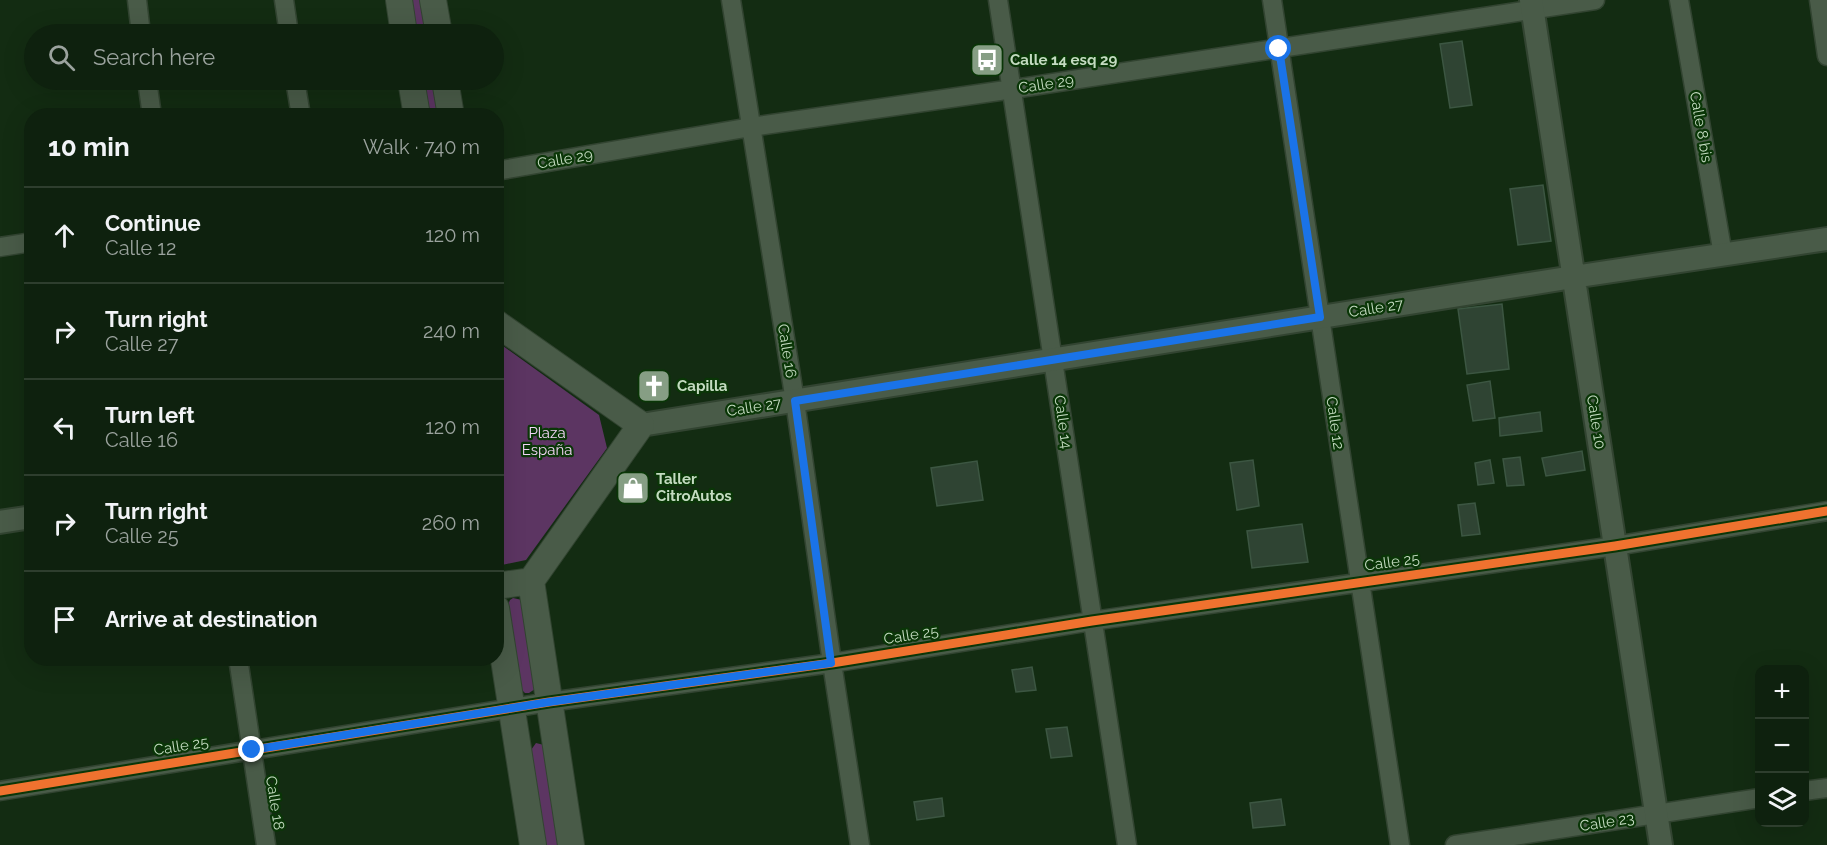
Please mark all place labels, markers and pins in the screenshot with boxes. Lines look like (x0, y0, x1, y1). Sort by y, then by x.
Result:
bus stop icon: Calle 14 esq 29 (969, 42, 1005, 78)
place label: Calle 14 esq 29 (1010, 51, 1118, 69)
church icon: Capilla (636, 368, 672, 404)
place label: Capilla (677, 377, 728, 395)
shop icon: Taller CitroAutos (615, 470, 651, 506)
place label: Taller CitroAutos (656, 470, 732, 505)

